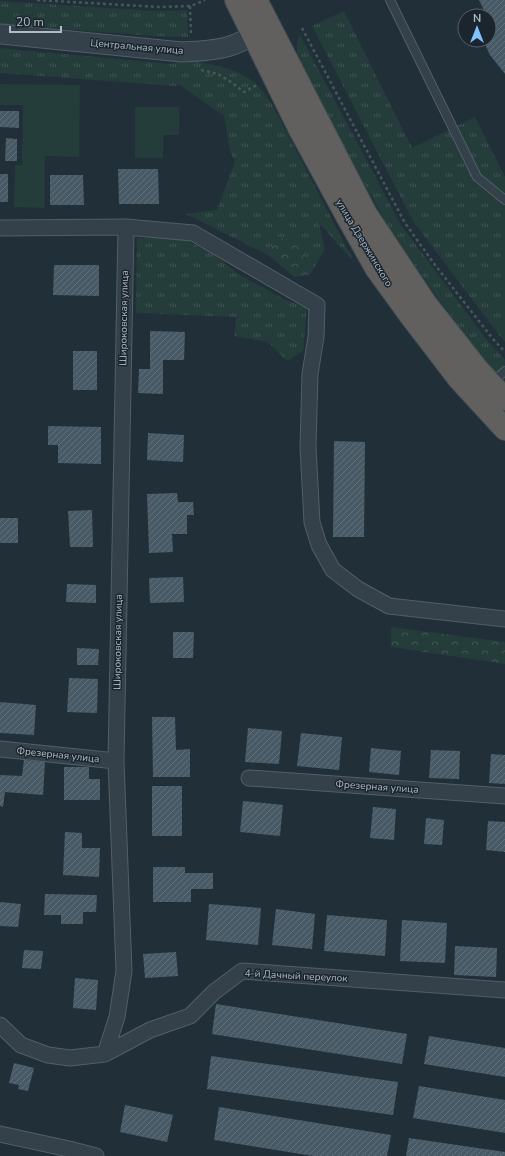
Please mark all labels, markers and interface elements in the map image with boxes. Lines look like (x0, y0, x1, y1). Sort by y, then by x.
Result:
scale bar (10, 8, 61, 34)
north arrow (457, 8, 497, 48)
text: N (473, 11, 481, 26)
text: 20 m (16, 14, 44, 30)
street label: Центральная улица (90, 36, 184, 58)
street label: улица Дзержинского (332, 197, 396, 290)
street label: Широковская улица (116, 270, 132, 366)
street label: Широковская улица (110, 594, 126, 690)
street label: Фрезерная улица (16, 744, 100, 766)
street label: Фрезерная улица (335, 777, 419, 797)
street label: 4-й Дачный переулок (244, 966, 349, 986)

